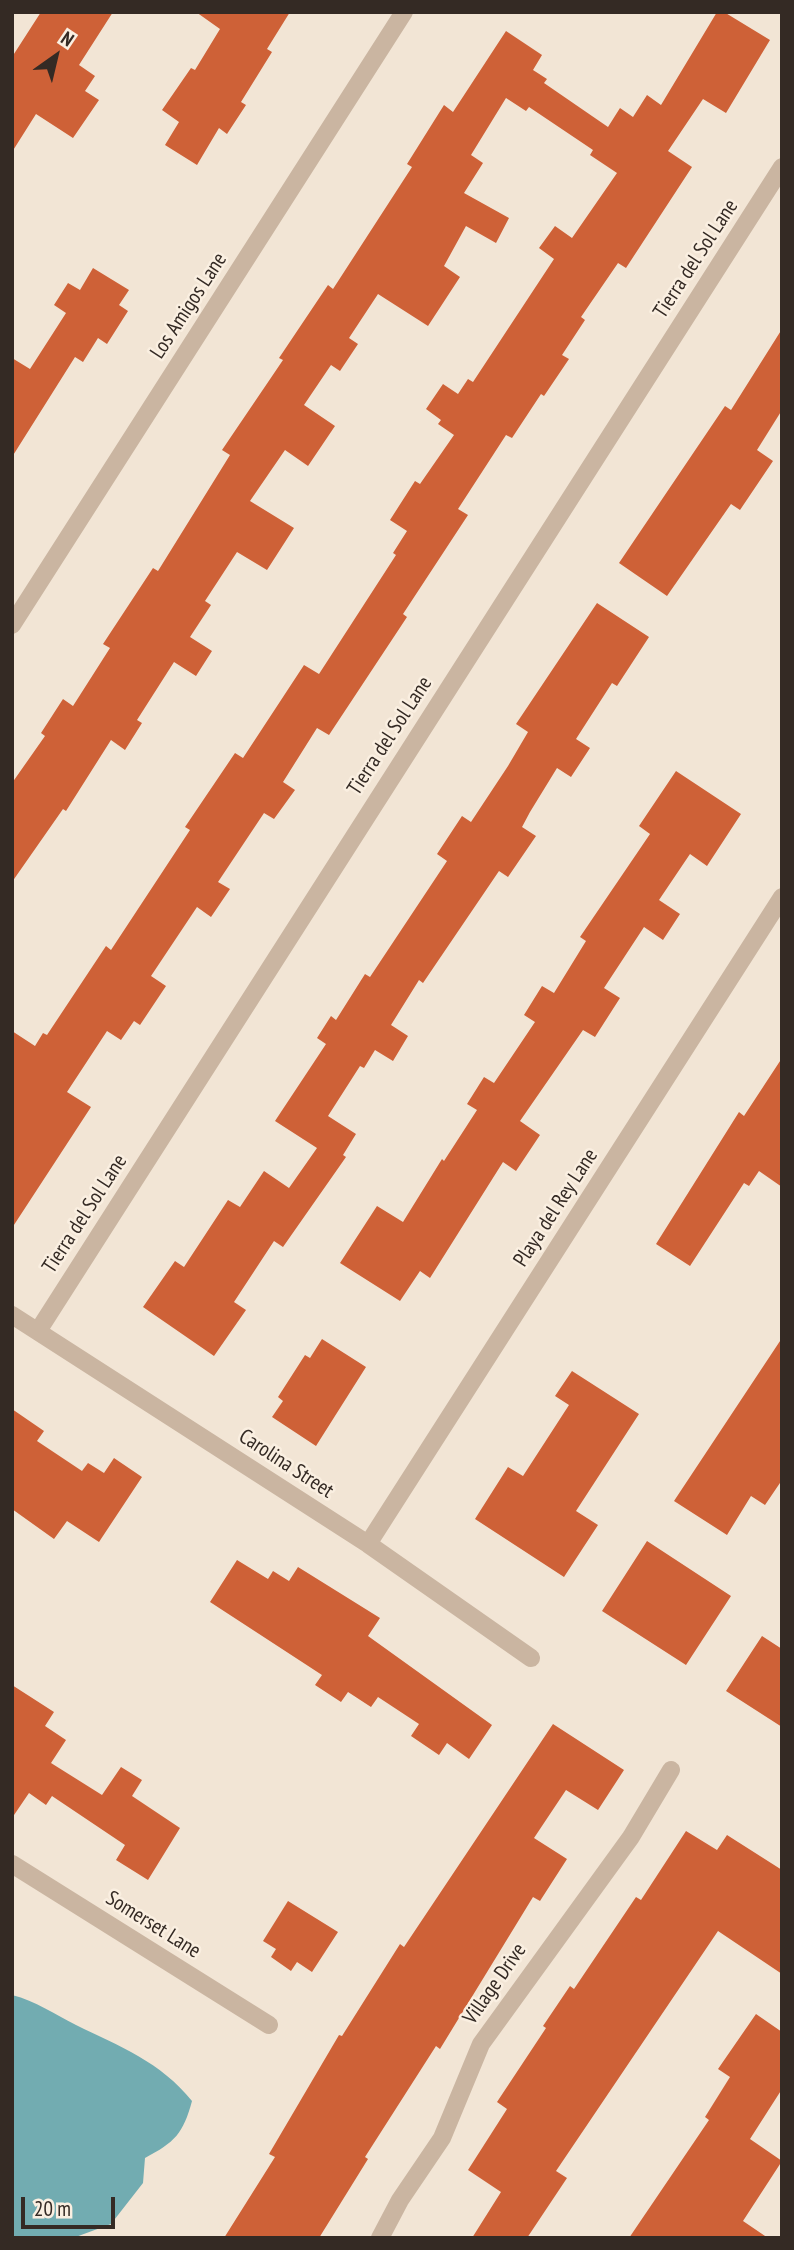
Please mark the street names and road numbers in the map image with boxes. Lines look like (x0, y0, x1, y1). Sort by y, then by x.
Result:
street label: Tierra del Sol Lane (648, 195, 744, 323)
street label: Los Amigos Lane (145, 248, 233, 364)
street label: Tierra del Sol Lane (342, 672, 438, 800)
street label: Playa del Rey Lane (509, 1144, 603, 1272)
street label: Tierra del Sol Lane (37, 1150, 133, 1278)
street label: Carolina Street (234, 1424, 338, 1504)
street label: Somerset Lane (101, 1886, 205, 1964)
street label: Village Drive (458, 1939, 532, 2029)

